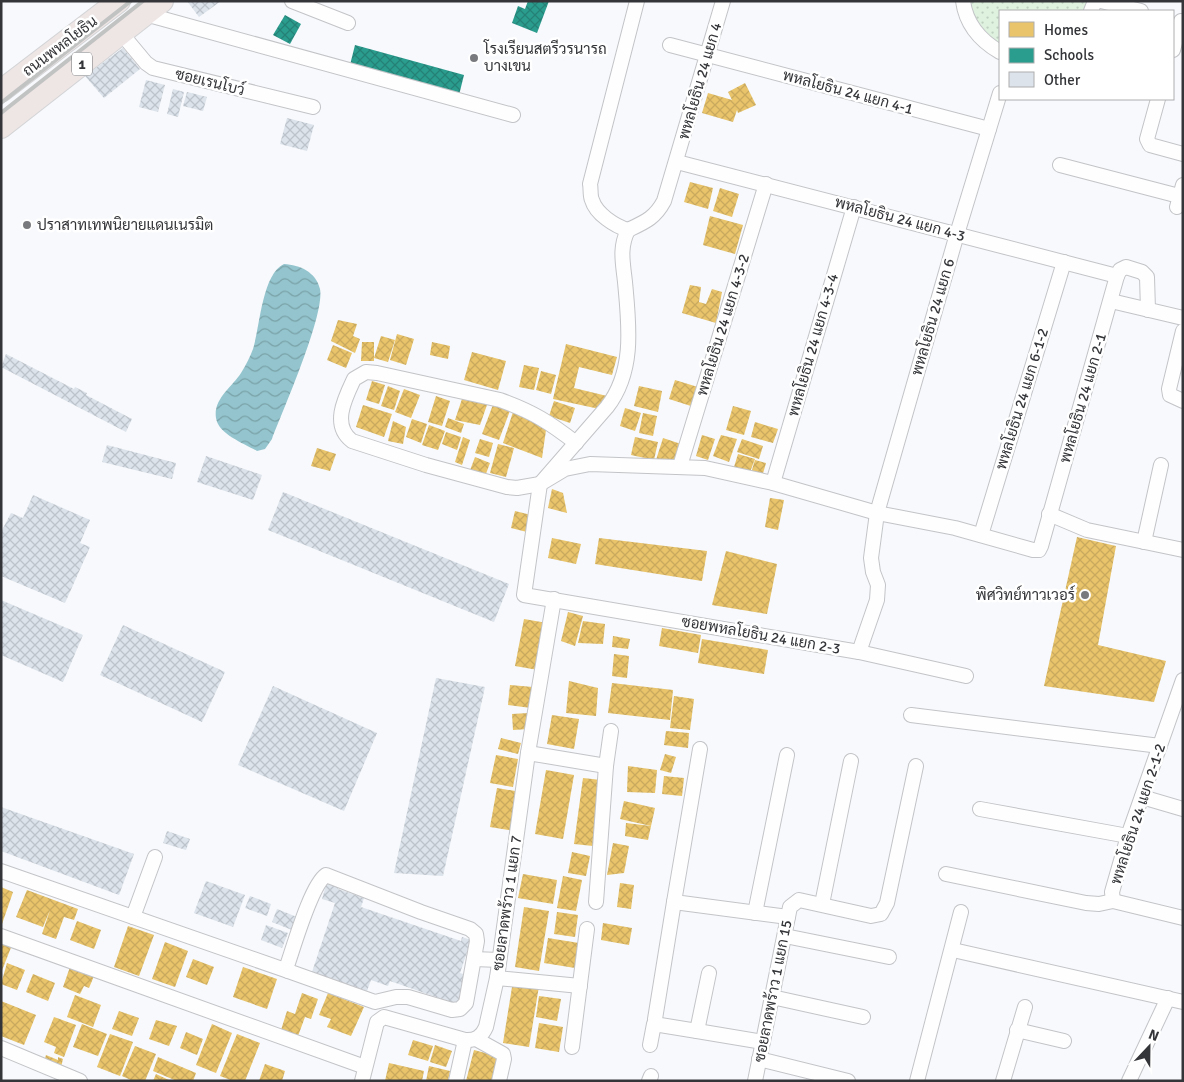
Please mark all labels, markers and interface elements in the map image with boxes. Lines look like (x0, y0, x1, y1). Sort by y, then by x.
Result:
legend (999, 10, 1174, 100)
street label: ถนนพหลโยธิน (19, 11, 101, 80)
street label: พหลโยธิน 24 แยก 4 (674, 20, 725, 142)
text: Homes (1044, 21, 1088, 39)
place label: โรงเรียนสตรีวรนารถ บางเขน (483, 39, 607, 75)
text: Schools (1044, 46, 1095, 64)
road number: 1 (72, 52, 92, 76)
marker: โรงเรียนสตรีวรนารถ บางเขน (468, 52, 480, 64)
street label: ซอยเรนโบว์ (173, 64, 247, 99)
street label: พหลโยธิน 24 แยก 4-1 (781, 65, 916, 118)
text: Other (1044, 71, 1081, 89)
street label: พหลโยธิน 24 แยก 4-3 (833, 192, 968, 245)
place label: ปราสาทเทพนิยายแดนเนรมิต (37, 216, 213, 234)
marker: ปราสาทเทพนิยายแดนเนรมิต (21, 219, 33, 231)
street label: พหลโยธิน 24 แยก 4-3-2 (692, 251, 753, 398)
street label: พหลโยธิน 24 แยก 6 (907, 256, 958, 378)
street label: พหลโยธิน 24 แยก 4-3-4 (783, 271, 842, 419)
street label: พหลโยธิน 24 แยก 6-1-2 (991, 326, 1052, 472)
street label: พหลโยธิน 24 แยก 2-1 (1055, 331, 1110, 465)
place label: พิศวิทย์ทาวเวอร์ (976, 585, 1075, 604)
marker: พิศวิทย์ทาวเวอร์ (1079, 589, 1091, 601)
street label: ซอยพหลโยธิน 24 แยก 2-3 (680, 611, 842, 658)
street label: พหลโยธิน 24 แยก 2-1-2 (1106, 741, 1169, 887)
street label: ซอยลาดพร้าว 1 แยก 7 (488, 834, 525, 972)
street label: ซอยลาดพร้าว 1 แยก 15 (749, 918, 796, 1064)
north arrow (1124, 1022, 1174, 1072)
text: N (1146, 1026, 1161, 1045)

